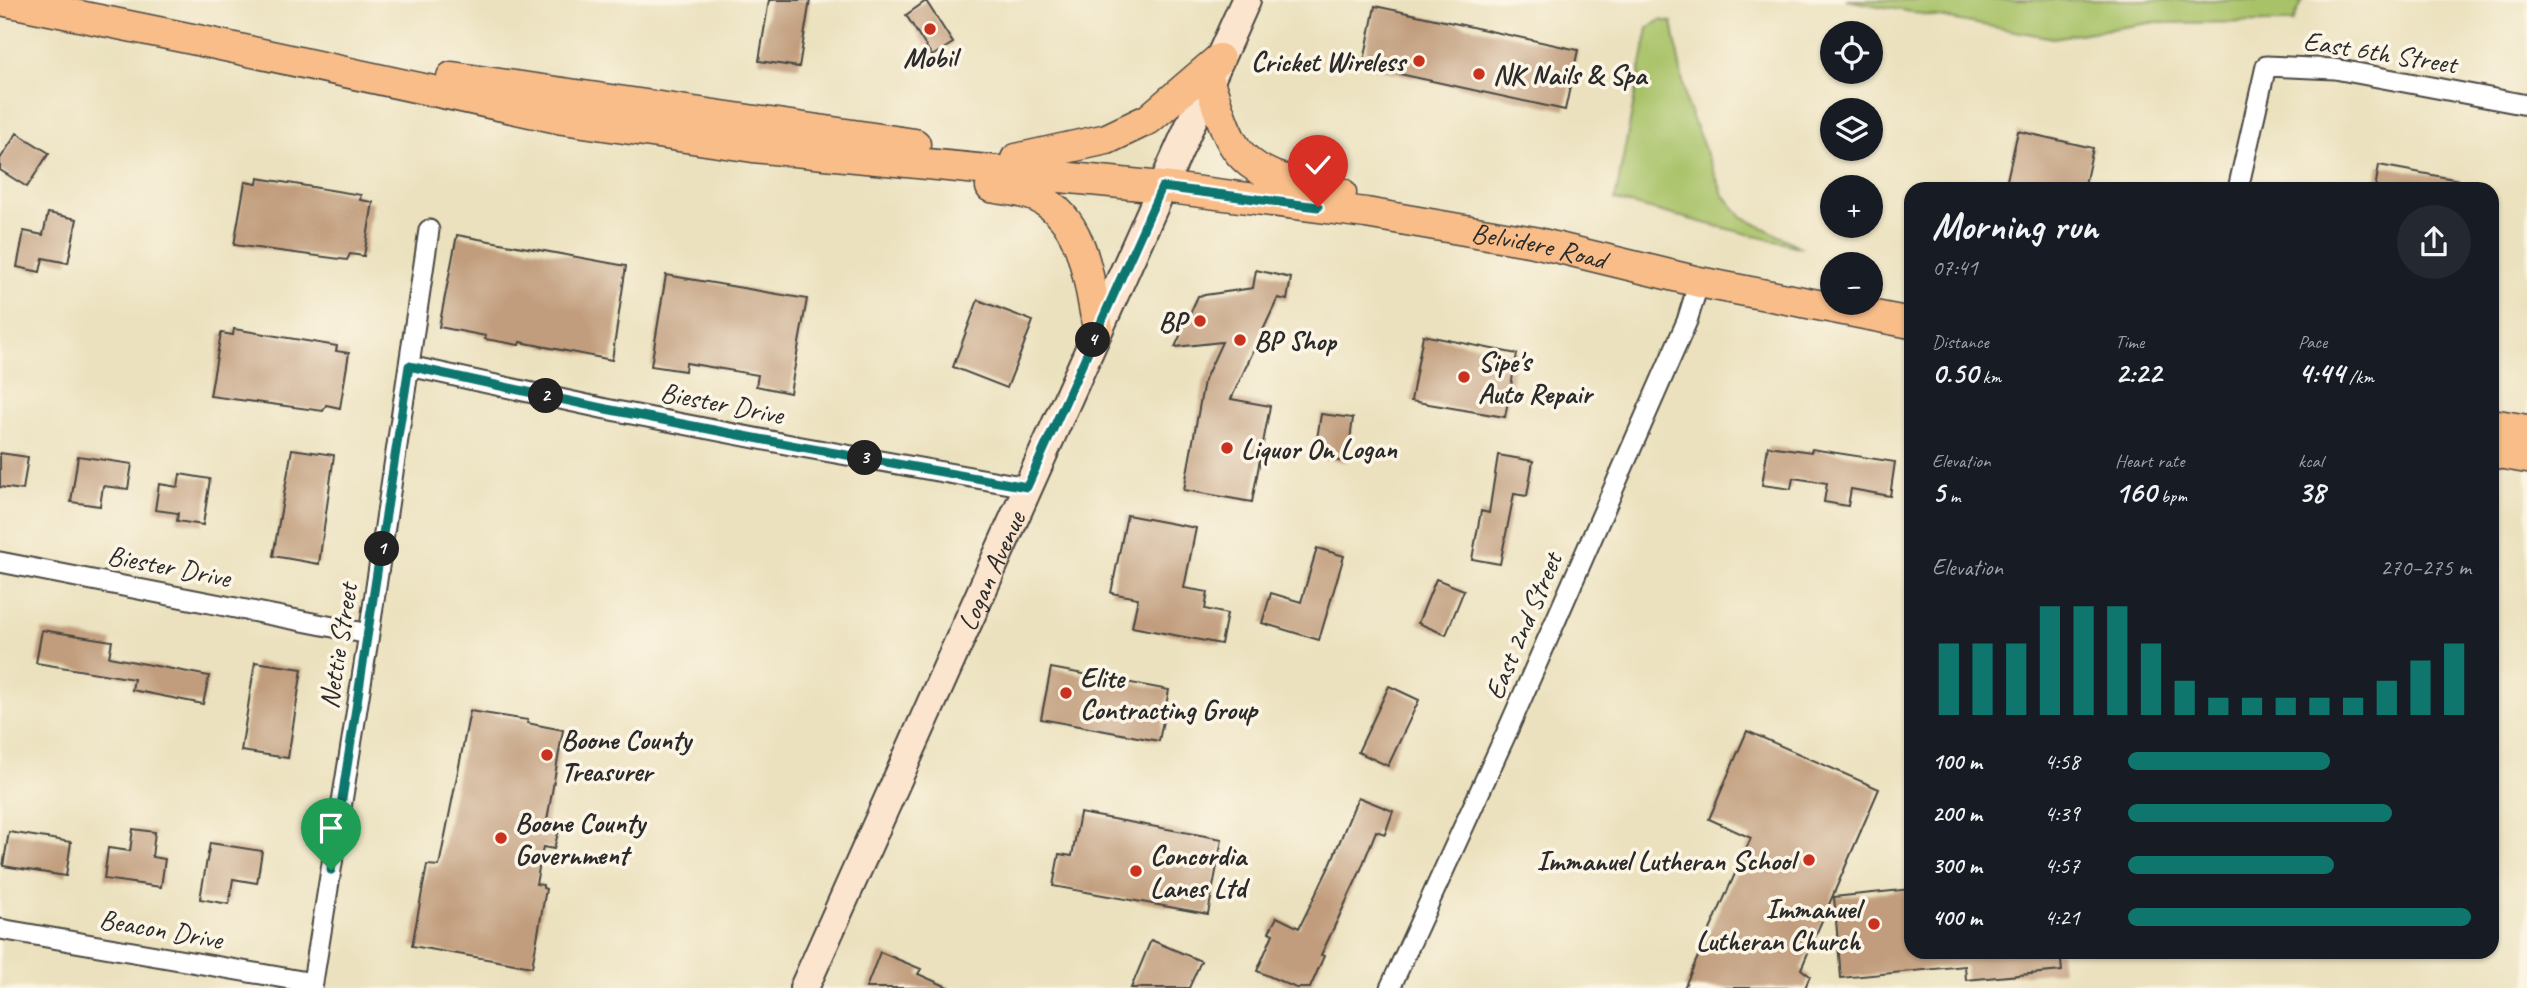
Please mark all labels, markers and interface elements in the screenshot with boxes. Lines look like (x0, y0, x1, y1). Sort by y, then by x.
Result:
marker: Mobil (922, 21, 938, 37)
map controls (1820, 21, 1883, 315)
button: locate (1820, 21, 1883, 84)
street label: East 6th Street (2301, 23, 2462, 82)
place label: Mobil (903, 40, 962, 75)
place label: Cricket Wireless (1251, 44, 1408, 79)
marker: Cricket Wireless (1411, 53, 1427, 69)
place label: NK Nails & Spa (1493, 57, 1649, 92)
marker: NK Nails & Spa (1471, 66, 1487, 82)
button: layers (1820, 98, 1883, 161)
pin (1288, 135, 1348, 207)
icon: check (1299, 146, 1337, 184)
button: + (1820, 175, 1883, 238)
text: Morning run (1932, 203, 2098, 250)
button: share (2397, 205, 2471, 279)
street label: Belvidere Road (1469, 214, 1614, 277)
button: − (1820, 252, 1883, 315)
text: 07:41 (1932, 253, 1978, 282)
place label: BP (1158, 304, 1190, 339)
marker: BP (1192, 313, 1208, 329)
pin: 4 (1076, 322, 1110, 358)
place label: BP Shop (1254, 323, 1338, 358)
text: 4 (1088, 327, 1097, 351)
text: Distance (1932, 330, 1989, 354)
text: Time (2115, 330, 2144, 354)
text: Pace (2298, 330, 2327, 354)
marker: BP Shop (1232, 332, 1248, 348)
place label: Sipe's Auto Repair (1478, 344, 1594, 411)
text: 0.50 (1932, 354, 1978, 392)
text: 2:22 (2115, 354, 2161, 392)
text: 4:44 (2298, 354, 2344, 392)
text: km (1978, 365, 2001, 389)
text: /km (2344, 365, 2374, 389)
marker: Sipe's Auto Repair (1456, 369, 1472, 385)
street label: Biester Drive (658, 374, 788, 432)
pin: 2 (528, 378, 564, 414)
text: 2 (541, 383, 550, 407)
place label: Liquor On Logan (1241, 431, 1398, 466)
pin: 3 (848, 440, 882, 476)
marker: Liquor On Logan (1219, 440, 1235, 456)
text: 3 (860, 445, 869, 469)
text: Elevation (1932, 449, 1990, 473)
text: Heart rate (2115, 449, 2184, 473)
text: kcal (2298, 449, 2323, 473)
text: 5 (1932, 473, 1945, 511)
text: 160 (2115, 473, 2156, 511)
text: 38 (2298, 473, 2325, 511)
text: m (1945, 484, 1960, 508)
text: bpm (2156, 484, 2187, 508)
street label: Logan Avenue (949, 504, 1033, 636)
pin: 1 (364, 532, 400, 566)
text: 1 (377, 536, 386, 560)
street label: Biester Drive (105, 537, 235, 595)
street label: East 2nd Street (1476, 545, 1571, 705)
text: Elevation (1932, 553, 2003, 582)
text: 270–275 m (2380, 553, 2471, 582)
street label: Nettie Street (311, 578, 366, 711)
place label: Elite Contracting Group (1080, 660, 1259, 727)
marker: Elite Contracting Group (1058, 685, 1074, 701)
place label: Boone County Treasurer (561, 722, 693, 789)
marker: Boone County Treasurer (539, 747, 555, 763)
text: 100 m (1932, 747, 1982, 776)
text: 4:58 (2044, 747, 2080, 776)
pin (301, 798, 361, 870)
text: 200 m (1932, 799, 1982, 828)
text: 4:39 (2044, 799, 2080, 828)
place label: Boone County Government (515, 805, 647, 872)
icon: arrive (312, 809, 350, 847)
marker: Boone County Government (493, 830, 509, 846)
place label: Concordia Lanes Ltd (1150, 838, 1250, 905)
place label: Immanuel Lutheran School (1536, 843, 1800, 878)
text: 300 m (1932, 851, 1982, 880)
text: 4:57 (2044, 851, 2080, 880)
marker: Immanuel Lutheran School (1801, 852, 1817, 868)
marker: Concordia Lanes Ltd (1128, 863, 1144, 879)
place label: Immanuel Lutheran Church (1696, 891, 1866, 958)
street label: Beacon Drive (97, 901, 227, 957)
text: 400 m (1932, 903, 1982, 932)
text: 4:21 (2044, 903, 2080, 932)
marker: Immanuel Lutheran Church (1866, 916, 1882, 932)

